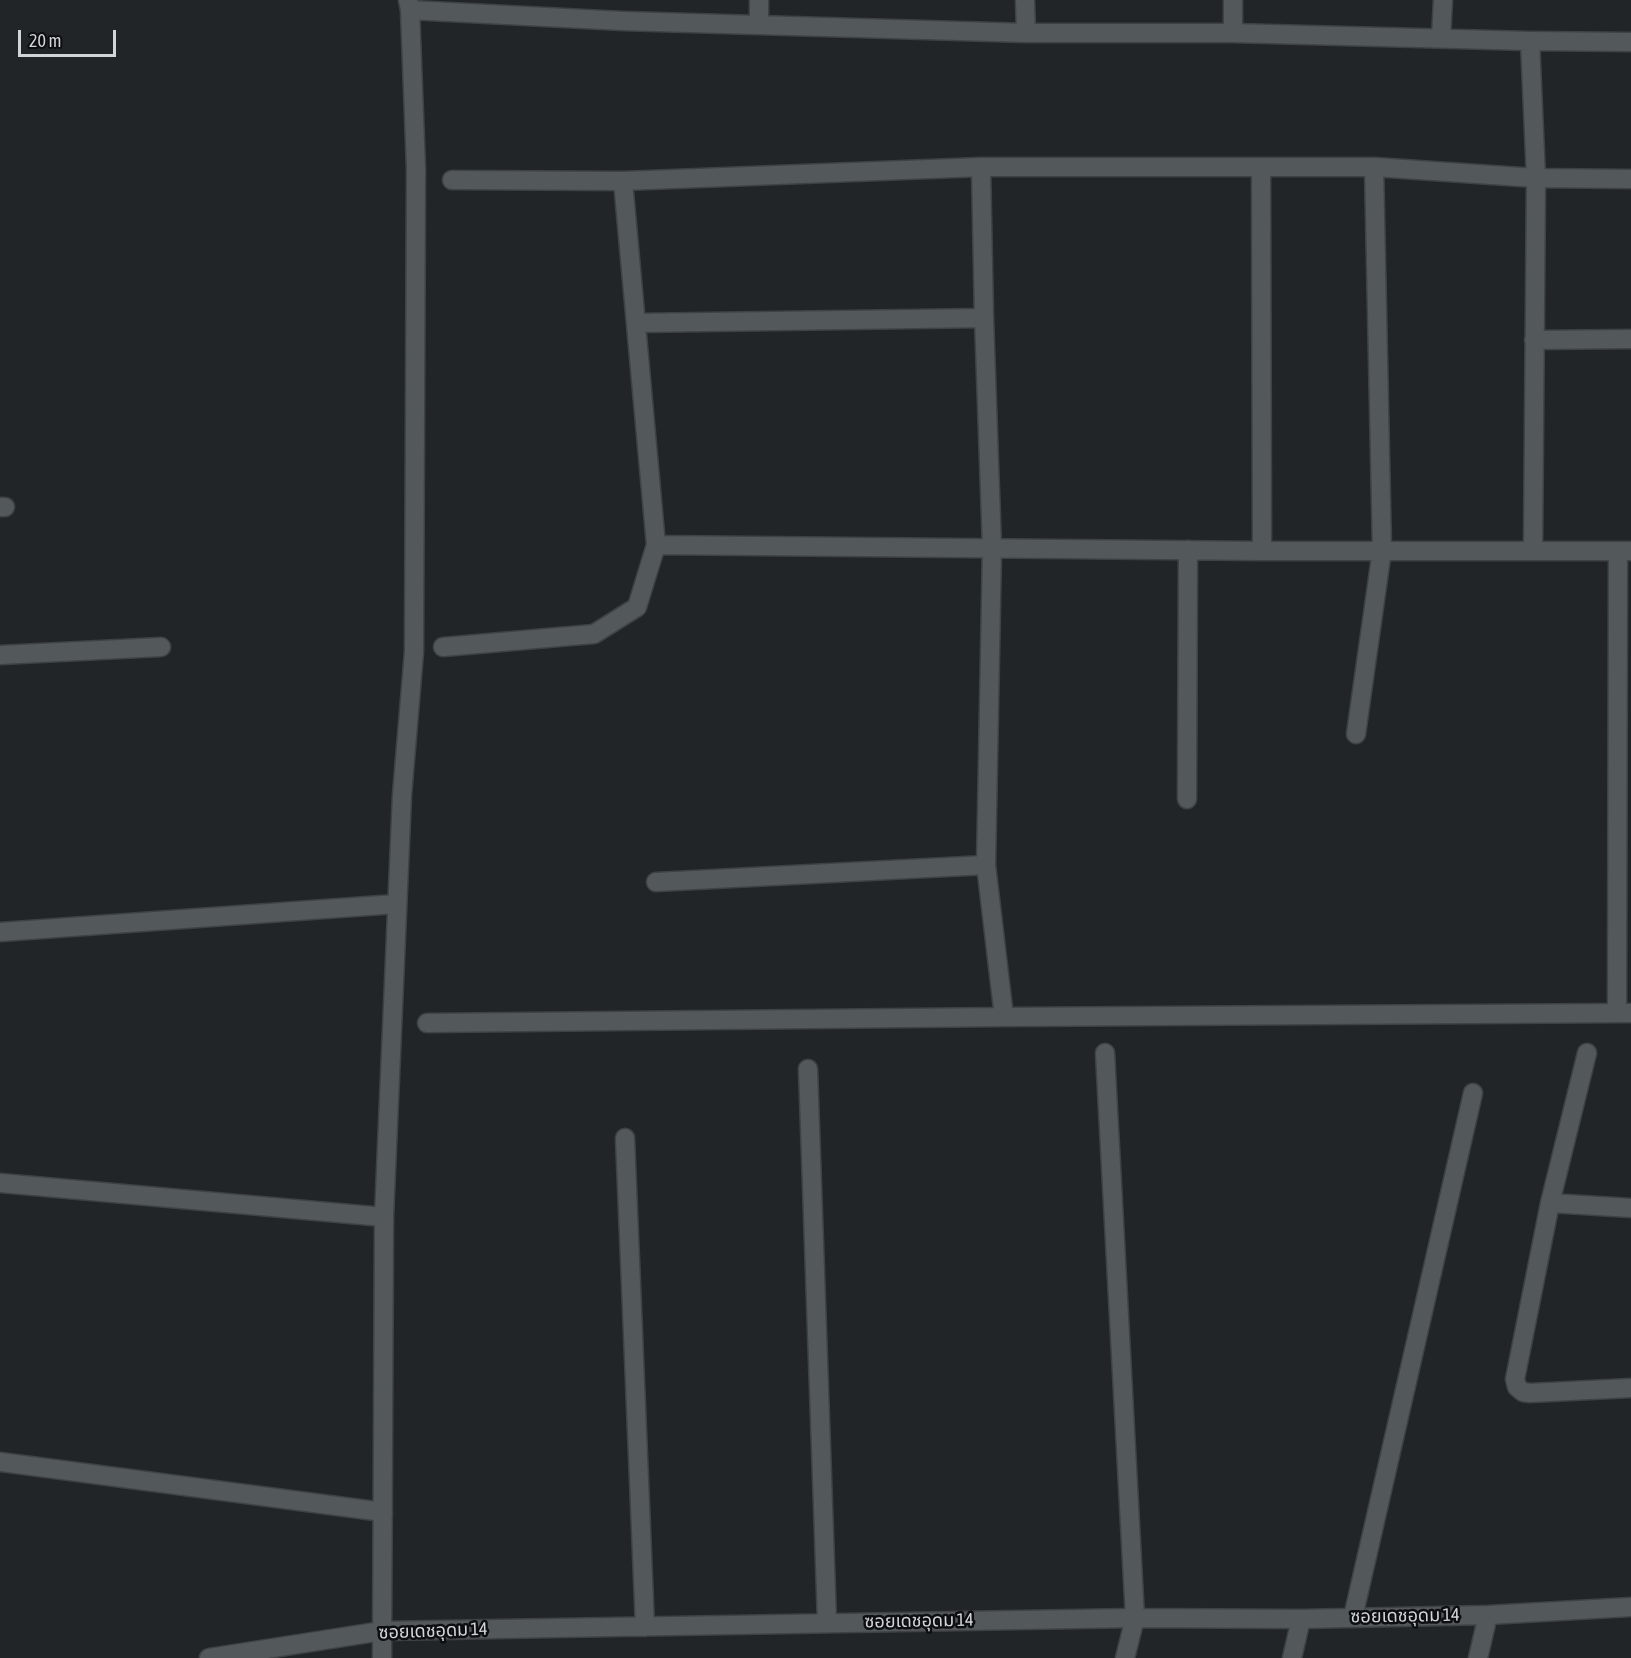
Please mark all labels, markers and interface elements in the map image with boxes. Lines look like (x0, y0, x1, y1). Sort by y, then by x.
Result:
scale bar (21, 18, 118, 56)
text: 20 m (29, 30, 61, 51)
street label: ซอยเดชอุดม 14 (1350, 1604, 1460, 1628)
street label: ซอยเดชอุดม 14 (864, 1609, 974, 1633)
street label: ซอยเดชอุดม 14 (378, 1618, 488, 1644)

